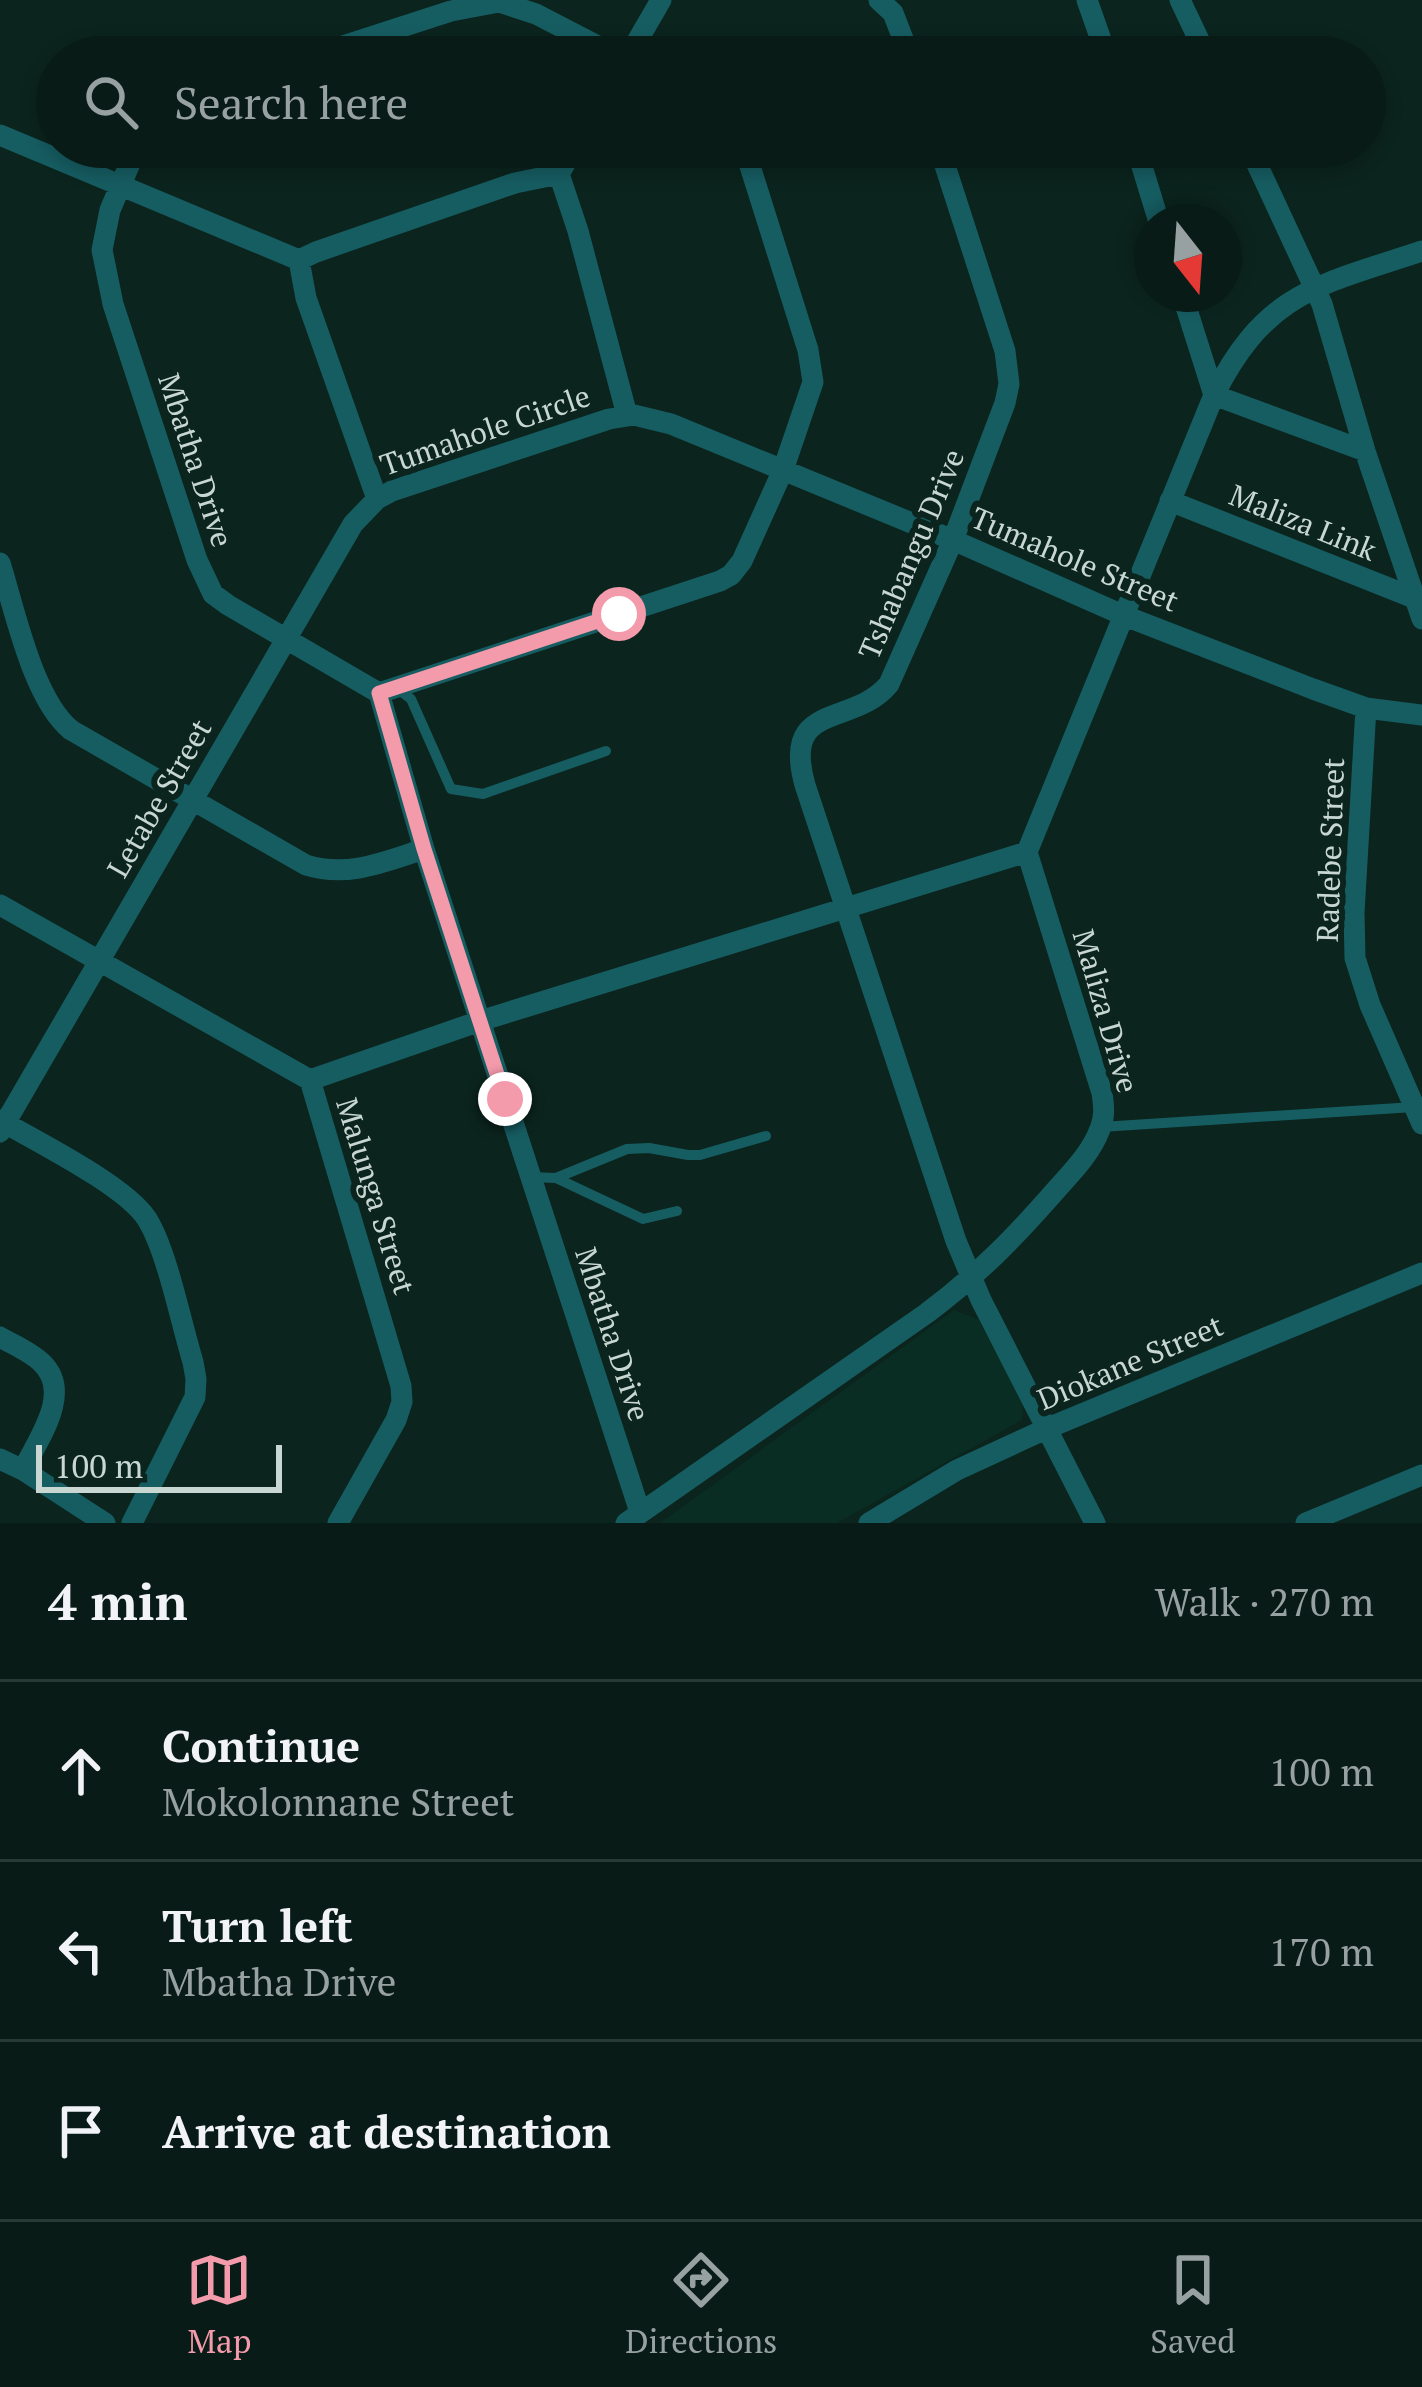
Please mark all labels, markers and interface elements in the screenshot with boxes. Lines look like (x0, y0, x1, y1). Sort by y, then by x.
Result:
search box (36, 36, 1386, 168)
icon: search (78, 69, 144, 135)
text: Search here (174, 72, 408, 132)
north arrow (1134, 204, 1242, 312)
street label: Mbatha Drive (149, 368, 243, 552)
street label: Tumahole Circle (375, 375, 595, 485)
street label: Tshabangu Drive (849, 443, 973, 665)
street label: Maliza Link (1224, 474, 1383, 570)
street label: Tumahole Street (965, 497, 1185, 621)
route start (592, 587, 646, 641)
street label: Letabe Street (98, 712, 220, 884)
street label: Radebe Street (1307, 757, 1353, 943)
street label: Maliza Drive (1064, 925, 1148, 1097)
route end (478, 1072, 532, 1126)
street label: Malunga Street (327, 1093, 425, 1299)
street label: Mbatha Drive (566, 1242, 660, 1426)
street label: Diokane Street (1031, 1305, 1229, 1419)
scale bar (36, 1439, 282, 1492)
text: 100 m (54, 1444, 143, 1487)
text: 4 min (48, 1567, 188, 1635)
text: Walk · 270 m (1155, 1575, 1374, 1627)
text: Continue (162, 1715, 360, 1775)
icon: ahead (48, 1738, 114, 1804)
text: 100 m (1269, 1745, 1374, 1797)
text: Mokolonnane Street (162, 1775, 514, 1827)
text: Turn left (162, 1895, 353, 1955)
icon: left (48, 1918, 114, 1984)
text: 170 m (1269, 1925, 1374, 1977)
text: Mbatha Drive (162, 1955, 396, 2007)
icon: arrive (48, 2098, 114, 2164)
text: Arrive at destination (162, 2101, 611, 2161)
tab: Map (186, 2247, 252, 2362)
tab: Directions (625, 2247, 777, 2362)
tab: Saved (1150, 2247, 1236, 2362)

